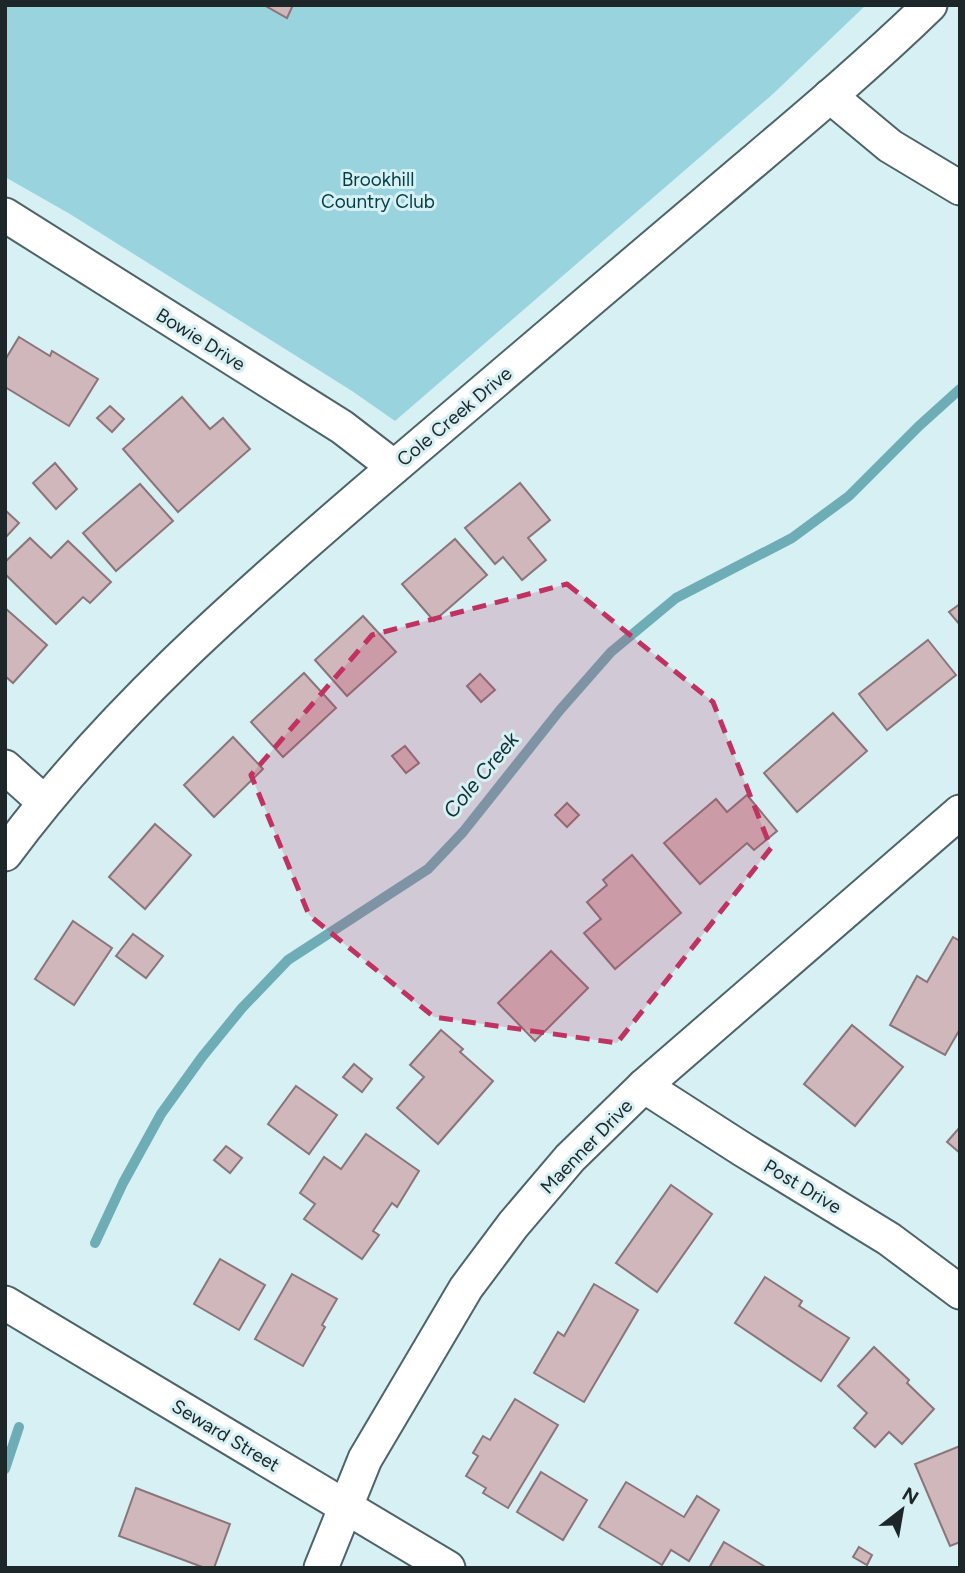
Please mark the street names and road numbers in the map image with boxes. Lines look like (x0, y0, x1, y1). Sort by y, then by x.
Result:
street label: Bowie Drive (152, 303, 250, 376)
street label: Cole Creek Drive (392, 362, 516, 471)
street label: Maenner Drive (535, 1094, 637, 1198)
street label: Post Drive (760, 1154, 846, 1219)
street label: Seward Street (168, 1394, 284, 1477)

